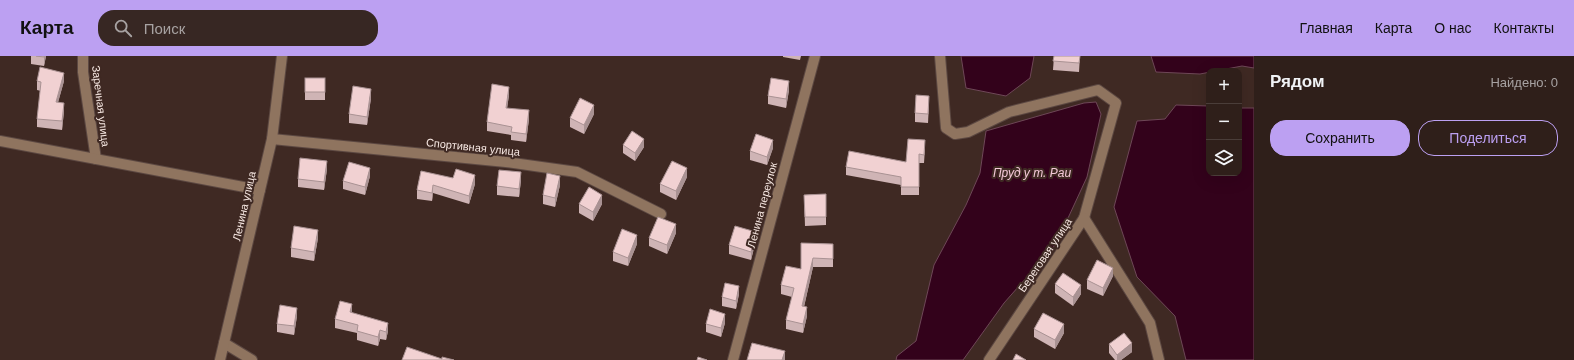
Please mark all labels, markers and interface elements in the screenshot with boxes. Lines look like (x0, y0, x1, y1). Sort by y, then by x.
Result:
search box (98, 10, 378, 46)
text: Карта (20, 17, 74, 38)
icon: search (112, 17, 134, 39)
text: Поиск (144, 20, 185, 37)
text: Главная (1299, 20, 1353, 36)
text: Карта (1375, 20, 1412, 36)
text: О нас (1434, 20, 1472, 36)
text: Контакты (1494, 20, 1554, 36)
street label: Заречная улица (90, 65, 112, 148)
map controls (1206, 68, 1242, 176)
button: + (1206, 68, 1242, 104)
text: Рядом (1270, 72, 1325, 91)
text: Найдено: 0 (1490, 75, 1558, 90)
button: − (1206, 104, 1242, 140)
button: Сохранить (1270, 120, 1410, 156)
button: Поделиться (1418, 120, 1558, 156)
street label: Спортивная улица (425, 136, 521, 158)
button: layers (1206, 140, 1242, 176)
street label: Ленина переулок (745, 161, 779, 249)
water label: Пруд у т. Раи (993, 166, 1071, 180)
street label: Ленина улица (230, 169, 258, 242)
street label: Береговая улица (1016, 215, 1075, 294)

